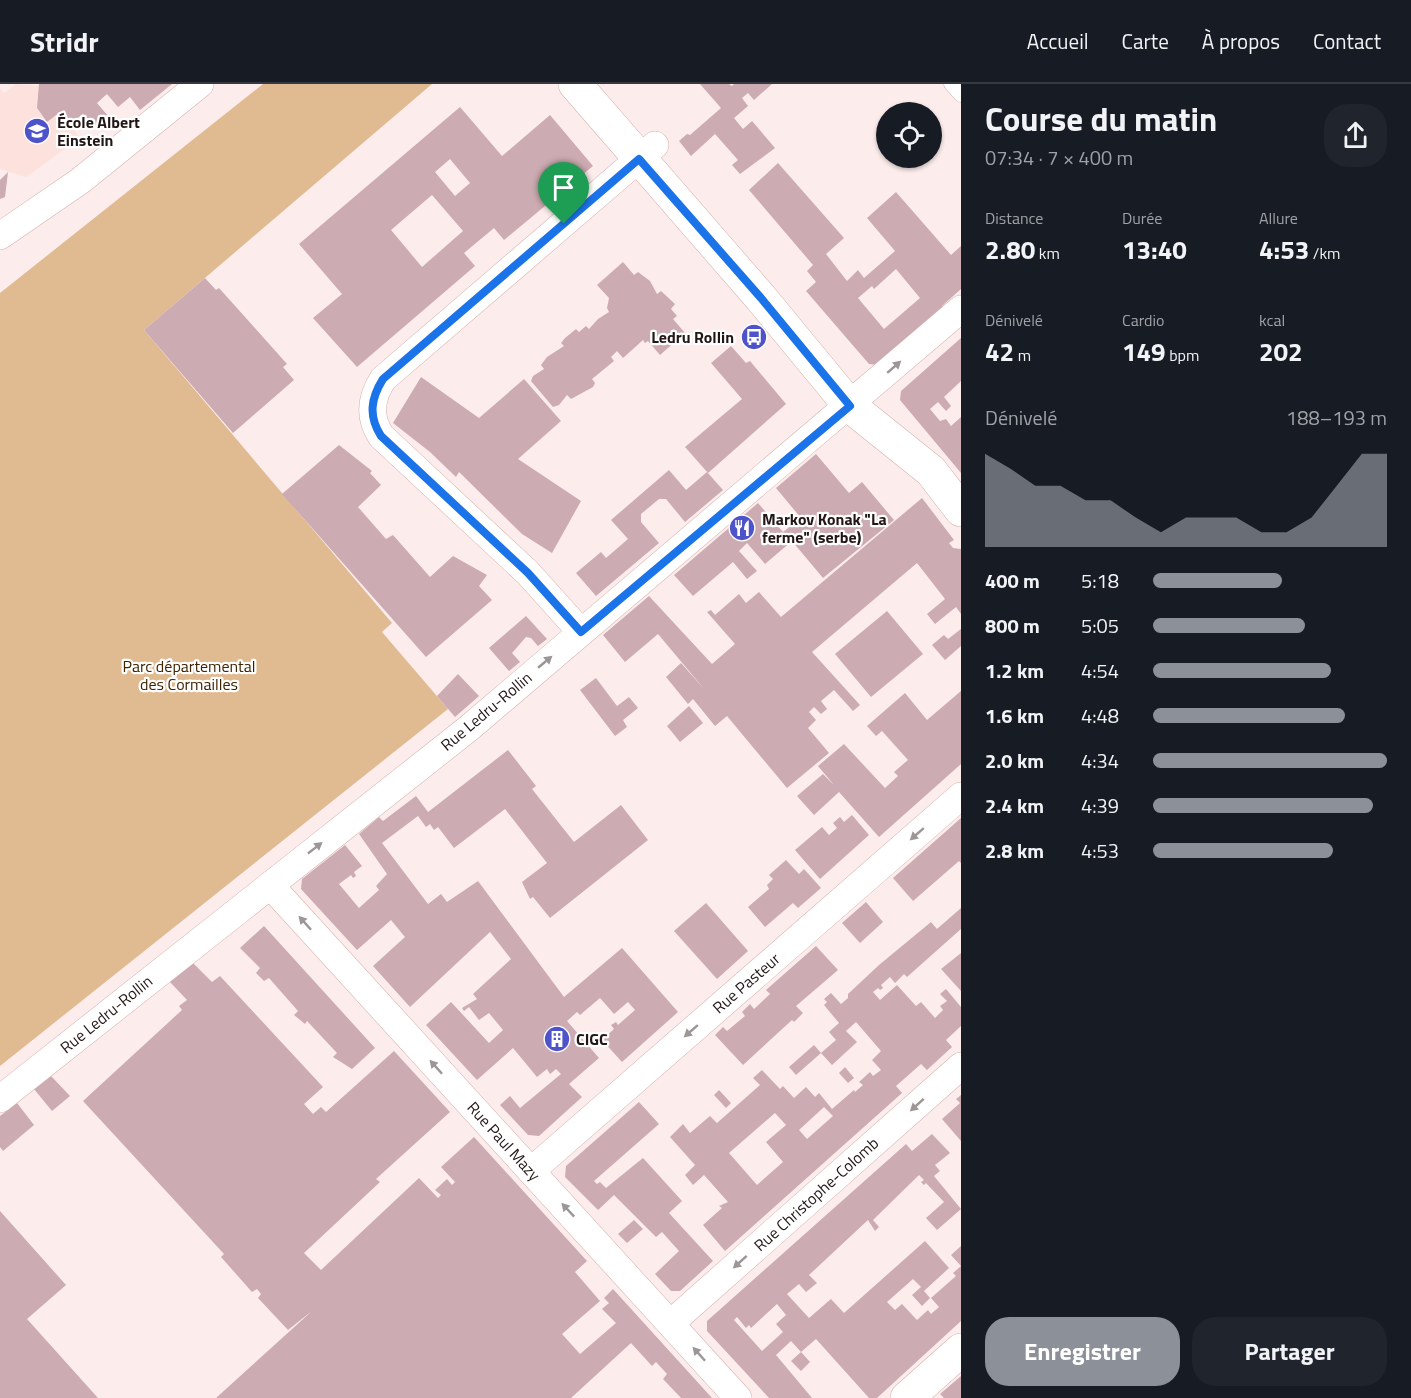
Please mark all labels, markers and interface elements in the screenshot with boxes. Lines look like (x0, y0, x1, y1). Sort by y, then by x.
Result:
text: Stridr (30, 20, 99, 63)
text: Accueil (1027, 25, 1089, 57)
text: Carte (1122, 25, 1169, 57)
text: À propos (1202, 25, 1280, 57)
text: Contact (1313, 25, 1381, 57)
text: Course du matin (985, 94, 1217, 144)
map controls (876, 102, 942, 168)
button: locate (876, 102, 942, 168)
button: share (1324, 104, 1387, 167)
place label: École Albert Einstein (57, 110, 140, 152)
school or university icon: École Albert Einstein (22, 116, 52, 146)
text: 07:34 · 7 × 400 m (985, 142, 1133, 173)
pin (538, 162, 589, 224)
icon: arrive (547, 171, 580, 204)
text: Distance (985, 206, 1043, 230)
text: Durée (1122, 206, 1162, 230)
text: Allure (1259, 206, 1298, 230)
text: 2.80 (985, 230, 1035, 269)
text: 13:40 (1122, 230, 1187, 269)
text: 4:53 (1259, 230, 1309, 269)
text: km (1035, 241, 1060, 265)
text: /km (1309, 241, 1341, 265)
text: Dénivelé (985, 308, 1043, 332)
text: Cardio (1122, 308, 1164, 332)
text: kcal (1259, 308, 1285, 332)
bus stop icon: Ledru Rollin (739, 322, 769, 352)
place label: Ledru Rollin (651, 325, 734, 349)
text: 42 (985, 332, 1014, 371)
text: 149 (1122, 332, 1166, 371)
text: 202 (1259, 332, 1303, 371)
text: m (1014, 343, 1031, 367)
text: bpm (1166, 343, 1199, 367)
one-way arrow (886, 361, 902, 374)
text: Dénivelé (985, 402, 1057, 433)
text: 188–193 m (1286, 402, 1387, 433)
place label: Markov Konak "La ferme" (serbe) (762, 507, 887, 549)
restaurant icon: Markov Konak "La ferme" (serbe) (727, 513, 757, 543)
text: 400 m (985, 565, 1040, 596)
text: 5:18 (1081, 565, 1119, 596)
text: 800 m (985, 610, 1040, 641)
text: 5:05 (1081, 610, 1119, 641)
park label: Parc départemental des Cormailles (123, 654, 255, 696)
text: 1.2 km (985, 655, 1044, 686)
text: 4:54 (1081, 655, 1119, 686)
one-way arrow (537, 656, 553, 669)
street label: Rue Ledru-Rollin (435, 666, 537, 756)
text: 1.6 km (985, 700, 1044, 731)
text: 4:48 (1081, 700, 1119, 731)
text: 2.0 km (985, 745, 1044, 776)
text: 4:34 (1081, 745, 1119, 776)
text: 2.4 km (985, 790, 1044, 821)
text: 4:39 (1081, 790, 1119, 821)
one-way arrow (910, 827, 925, 840)
text: 2.8 km (985, 835, 1044, 866)
text: 4:53 (1081, 835, 1119, 866)
one-way arrow (308, 843, 323, 855)
one-way arrow (298, 916, 312, 930)
street label: Rue Pasteur (707, 947, 785, 1019)
street label: Rue Ledru-Rollin (55, 969, 157, 1059)
building icon: CIGC (542, 1024, 572, 1054)
one-way arrow (683, 1025, 699, 1038)
place label: CIGC (576, 1027, 608, 1051)
one-way arrow (429, 1059, 443, 1074)
street label: Rue Paul Mazy (462, 1096, 546, 1186)
one-way arrow (910, 1098, 925, 1111)
street label: Rue Christophe-Colomb (748, 1131, 884, 1257)
one-way arrow (561, 1203, 575, 1218)
one-way arrow (733, 1255, 748, 1268)
button: Enregistrer (985, 1317, 1180, 1386)
button: Partager (1192, 1317, 1387, 1386)
one-way arrow (693, 1347, 706, 1362)

